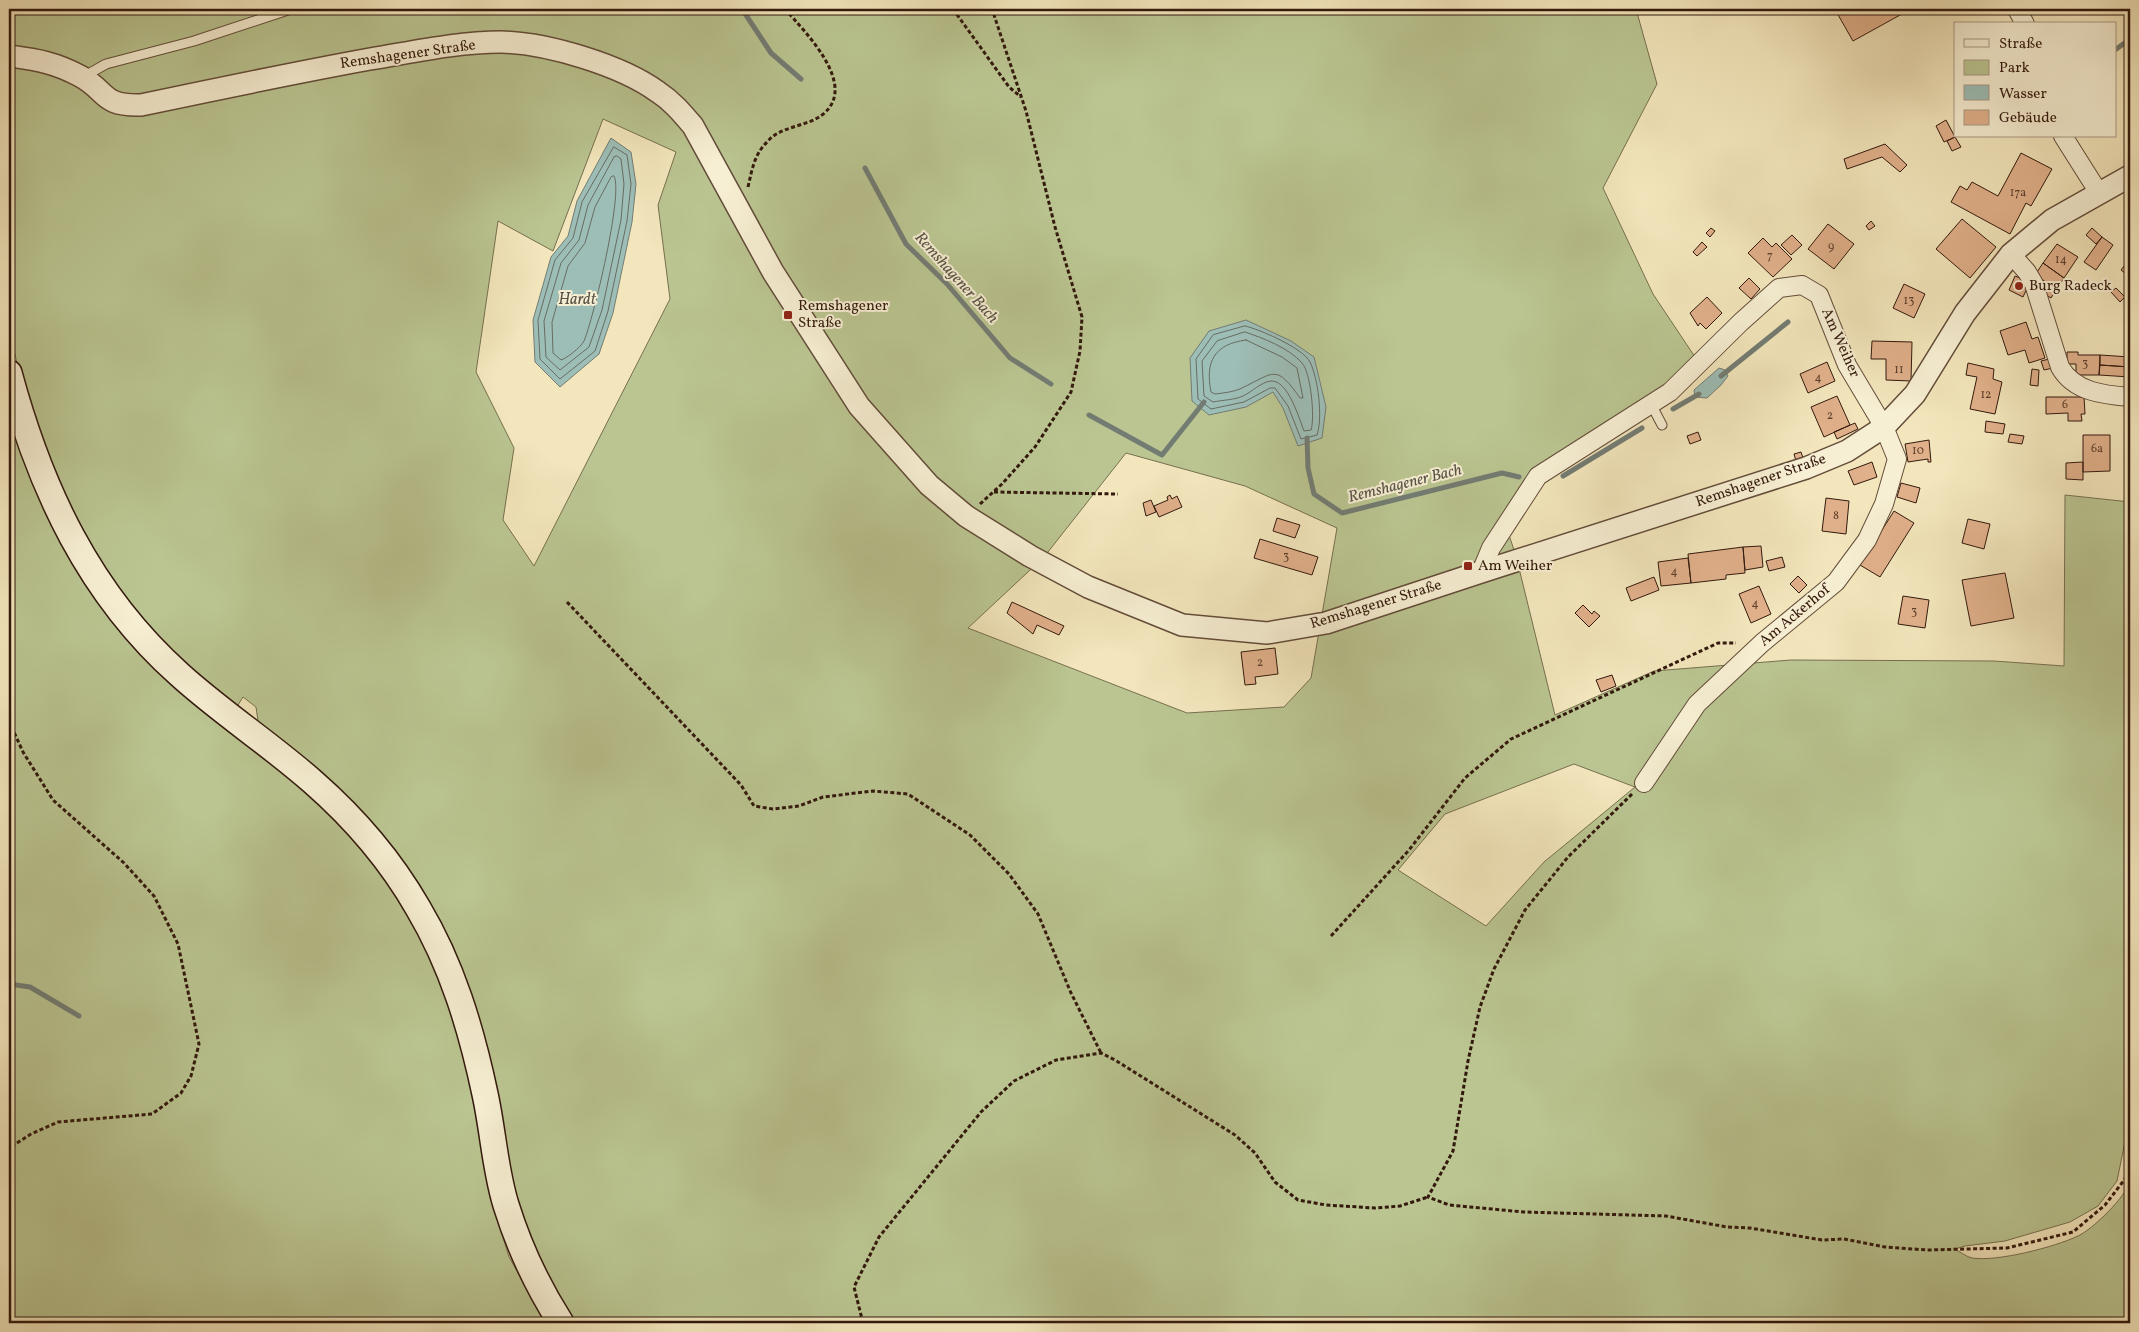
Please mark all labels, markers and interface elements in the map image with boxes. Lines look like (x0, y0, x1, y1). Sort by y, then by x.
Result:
legend (1954, 22, 2116, 138)
text: Straße (1999, 34, 2042, 55)
street label: Remshagener Straße (339, 35, 477, 75)
text: Park (1999, 58, 2030, 79)
text: Wasser (1999, 84, 2047, 105)
text: Gebäude (1999, 108, 2057, 129)
house number: 17a (2010, 185, 2026, 201)
water label: Remshagener Bach (909, 227, 1003, 329)
house number: 9 (1828, 239, 1834, 255)
house number: 7 (1767, 248, 1773, 264)
house number: 14 (2055, 252, 2067, 268)
place label: Burg Radeck (2029, 276, 2112, 297)
marker: Burg Radeck (2013, 280, 2025, 292)
water label: Hardt (558, 289, 597, 311)
house number: 13 (1904, 293, 1914, 309)
place label: Remshagener Straße (798, 296, 888, 334)
street label: Am Weiher (1815, 305, 1865, 381)
marker: Remshagener Straße (782, 309, 794, 321)
house number: 3 (2082, 356, 2088, 372)
house number: 11 (1894, 362, 1904, 378)
house number: 4 (1814, 370, 1822, 386)
house number: 12 (1980, 387, 1992, 403)
house number: 6 (2062, 397, 2068, 413)
house number: 2 (1827, 408, 1833, 424)
house number: 6a (2091, 441, 2103, 457)
house number: 10 (1912, 443, 1924, 459)
street label: Remshagener Straße (1693, 449, 1829, 513)
water label: Remshagener Bach (1346, 459, 1464, 509)
house number: 8 (1833, 508, 1839, 524)
house number: 3 (1283, 549, 1289, 565)
place label: Am Weiher (1478, 556, 1552, 577)
marker: Am Weiher (1462, 560, 1474, 572)
house number: 4 (1670, 564, 1678, 580)
street label: Remshagener Straße (1308, 575, 1444, 635)
street label: Am Ackerhof (1755, 579, 1836, 652)
house number: 4 (1751, 596, 1759, 612)
house number: 3 (1911, 604, 1917, 620)
house number: 2 (1257, 655, 1263, 671)

